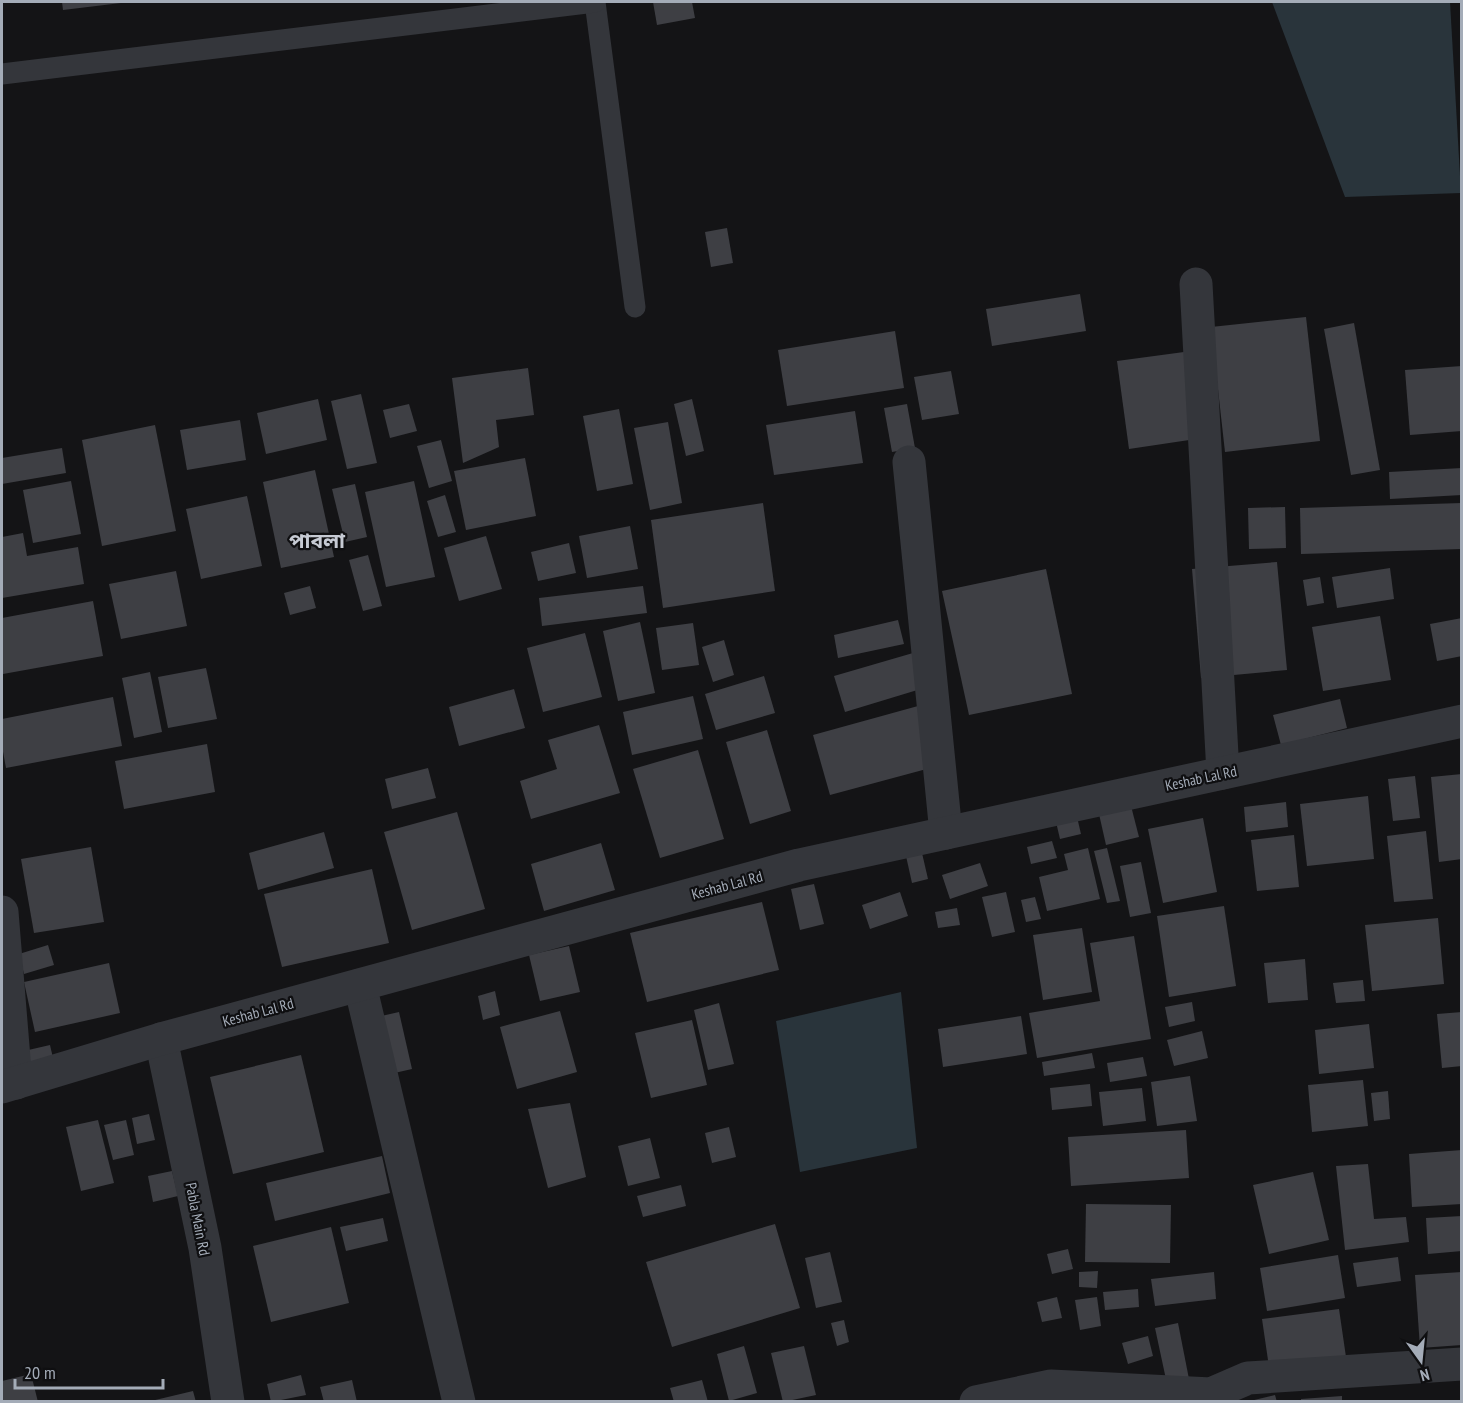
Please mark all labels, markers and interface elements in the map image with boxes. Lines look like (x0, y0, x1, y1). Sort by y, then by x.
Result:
district label: পাবলা (289, 527, 346, 554)
street label: Keshab Lal Rd (1163, 761, 1239, 795)
street label: Keshab Lal Rd (689, 866, 765, 904)
street label: Keshab Lal Rd (220, 993, 296, 1031)
street label: Pabla Main Rd (182, 1181, 214, 1257)
north arrow (1391, 1331, 1451, 1391)
scale bar (15, 1352, 164, 1390)
text: 20 m (24, 1361, 56, 1384)
text: N (1418, 1365, 1432, 1386)

